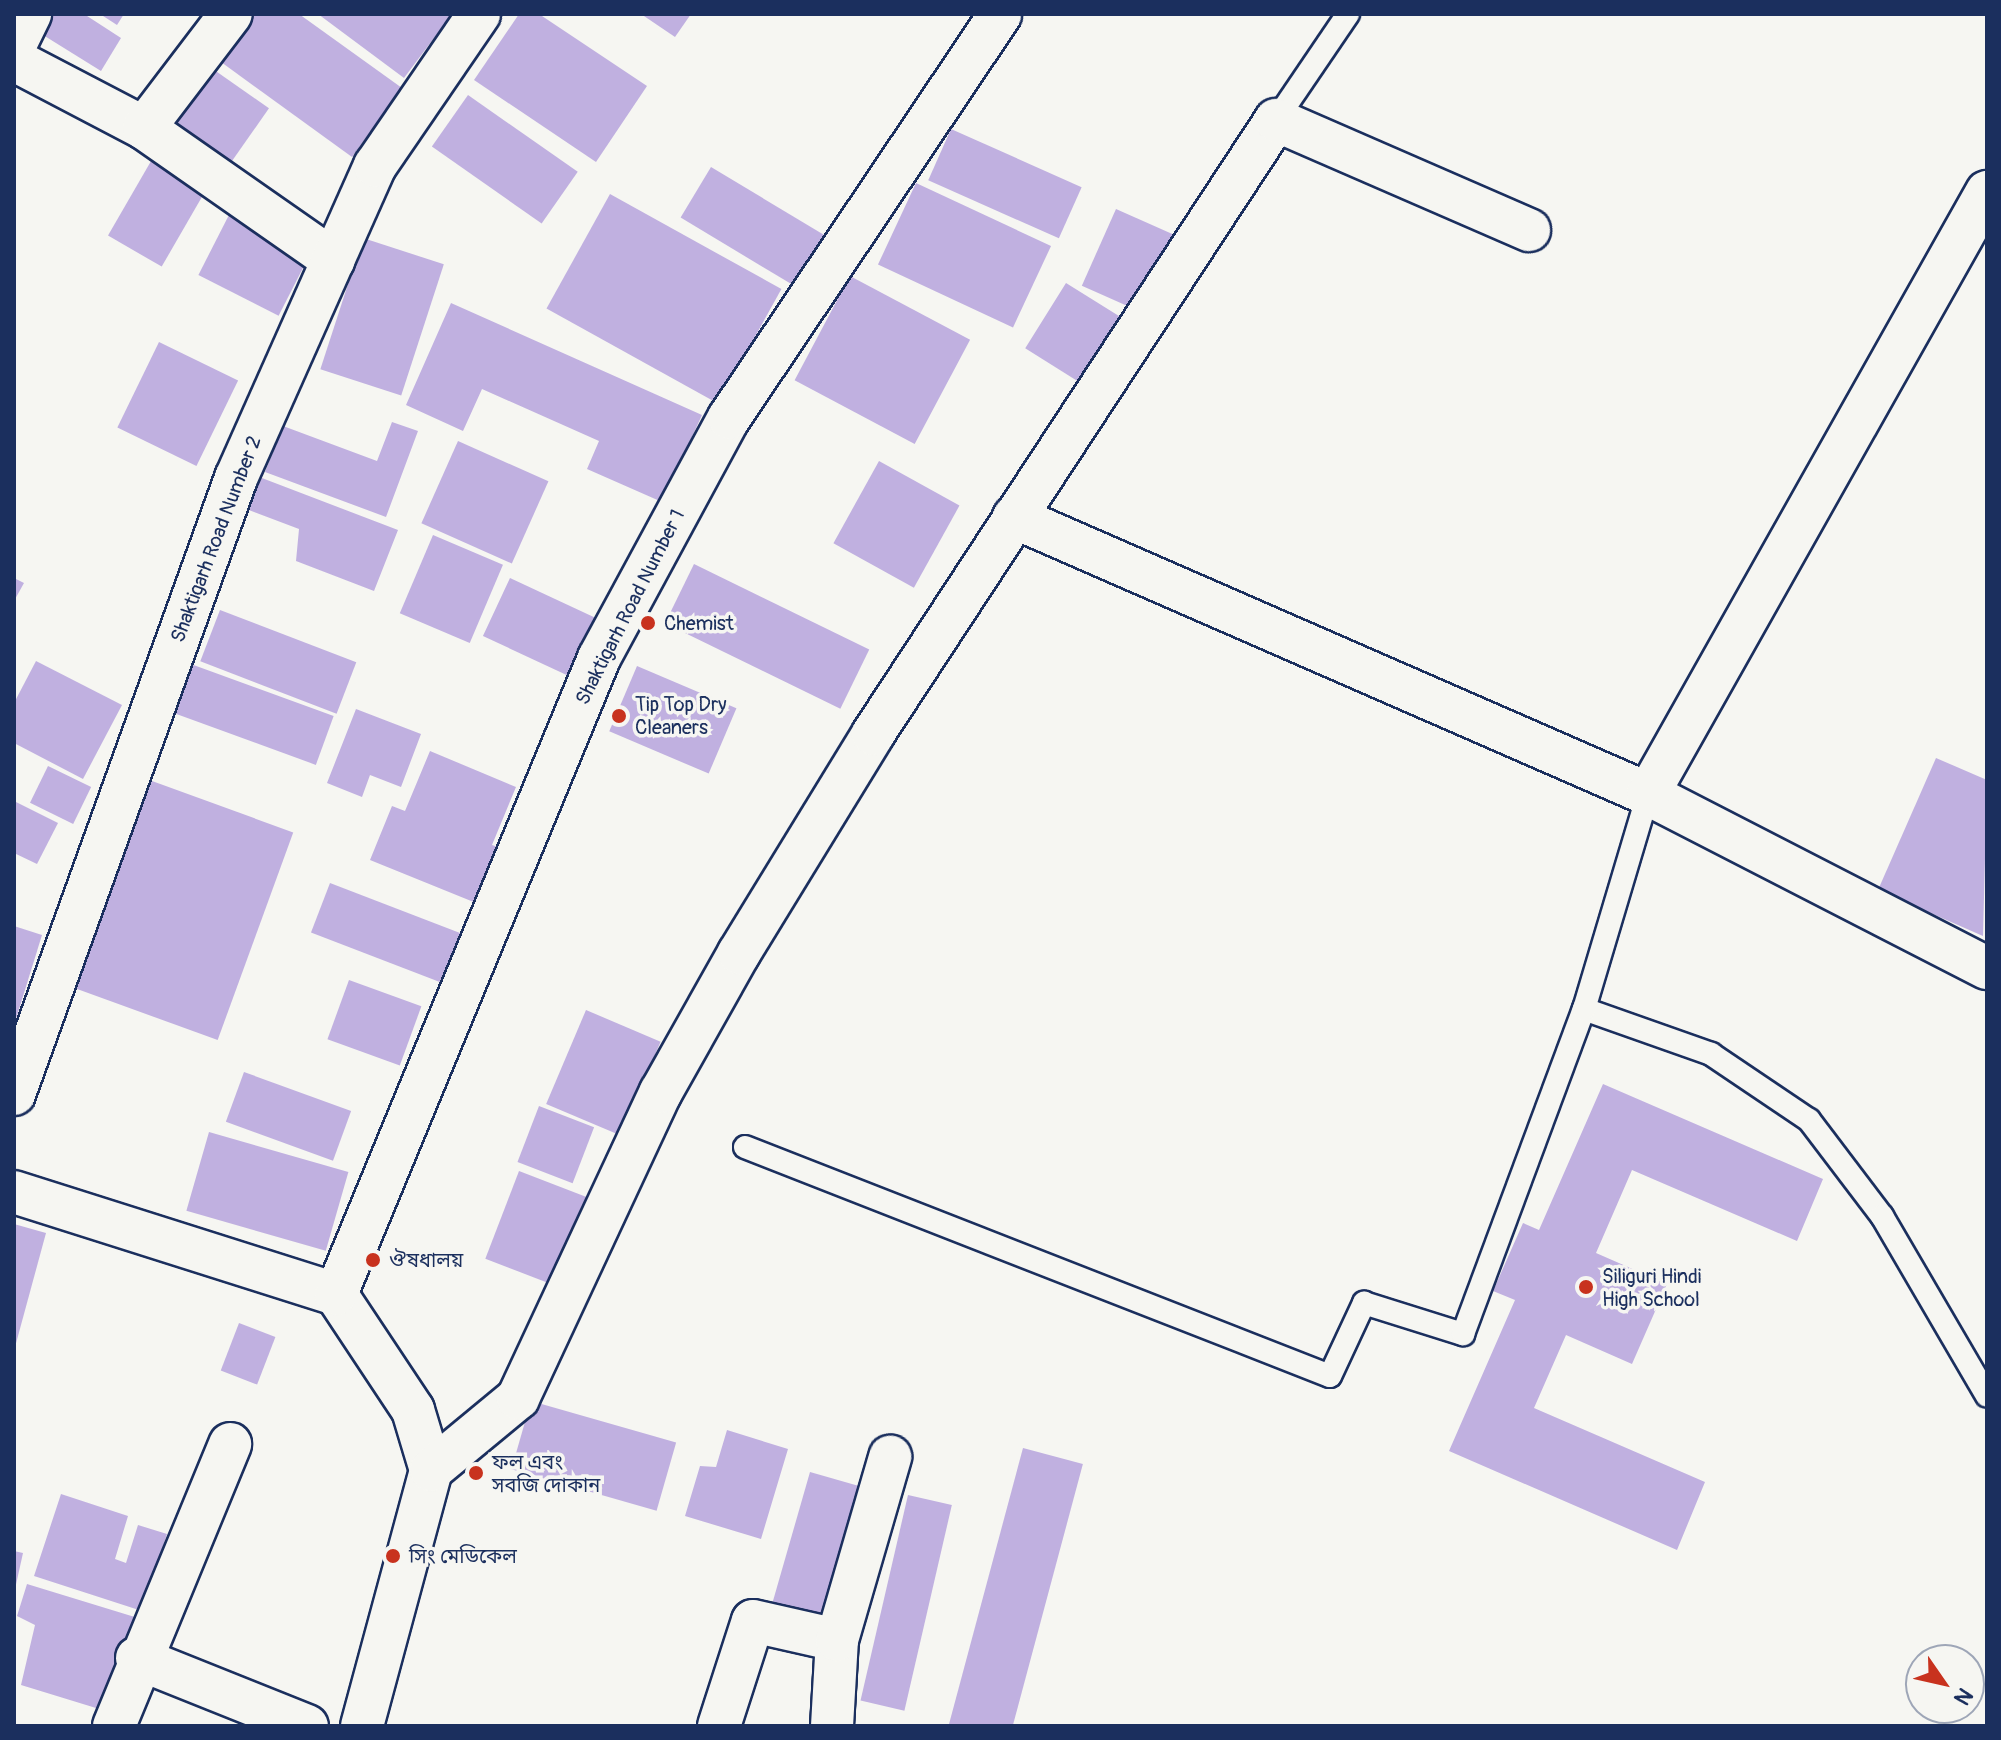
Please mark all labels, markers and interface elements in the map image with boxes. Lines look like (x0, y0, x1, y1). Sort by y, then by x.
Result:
street label: Shaktigarh Road Number 2 (165, 432, 267, 646)
street label: Shaktigarh Road Number 1 (570, 505, 690, 709)
place label: Chemist (664, 611, 734, 635)
marker: Chemist (639, 614, 657, 632)
place label: Tip Top Dry Cleaners (635, 692, 727, 739)
marker: Tip Top Dry Cleaners (610, 707, 628, 725)
place label: ঔষধালয় (389, 1248, 463, 1272)
marker: ঔষধালয় (364, 1251, 382, 1269)
place label: Siliguri Hindi High School (1602, 1264, 1701, 1311)
marker: Siliguri Hindi High School (1577, 1278, 1595, 1296)
place label: ফল এবং সবজি দোকান (492, 1450, 600, 1497)
marker: ফল এবং সবজি দোকান (467, 1464, 485, 1482)
place label: সিং মেডিকেল (409, 1544, 517, 1568)
marker: সিং মেডিকেল (384, 1547, 402, 1565)
north arrow (1905, 1644, 1985, 1724)
text: N (1947, 1682, 1979, 1710)

